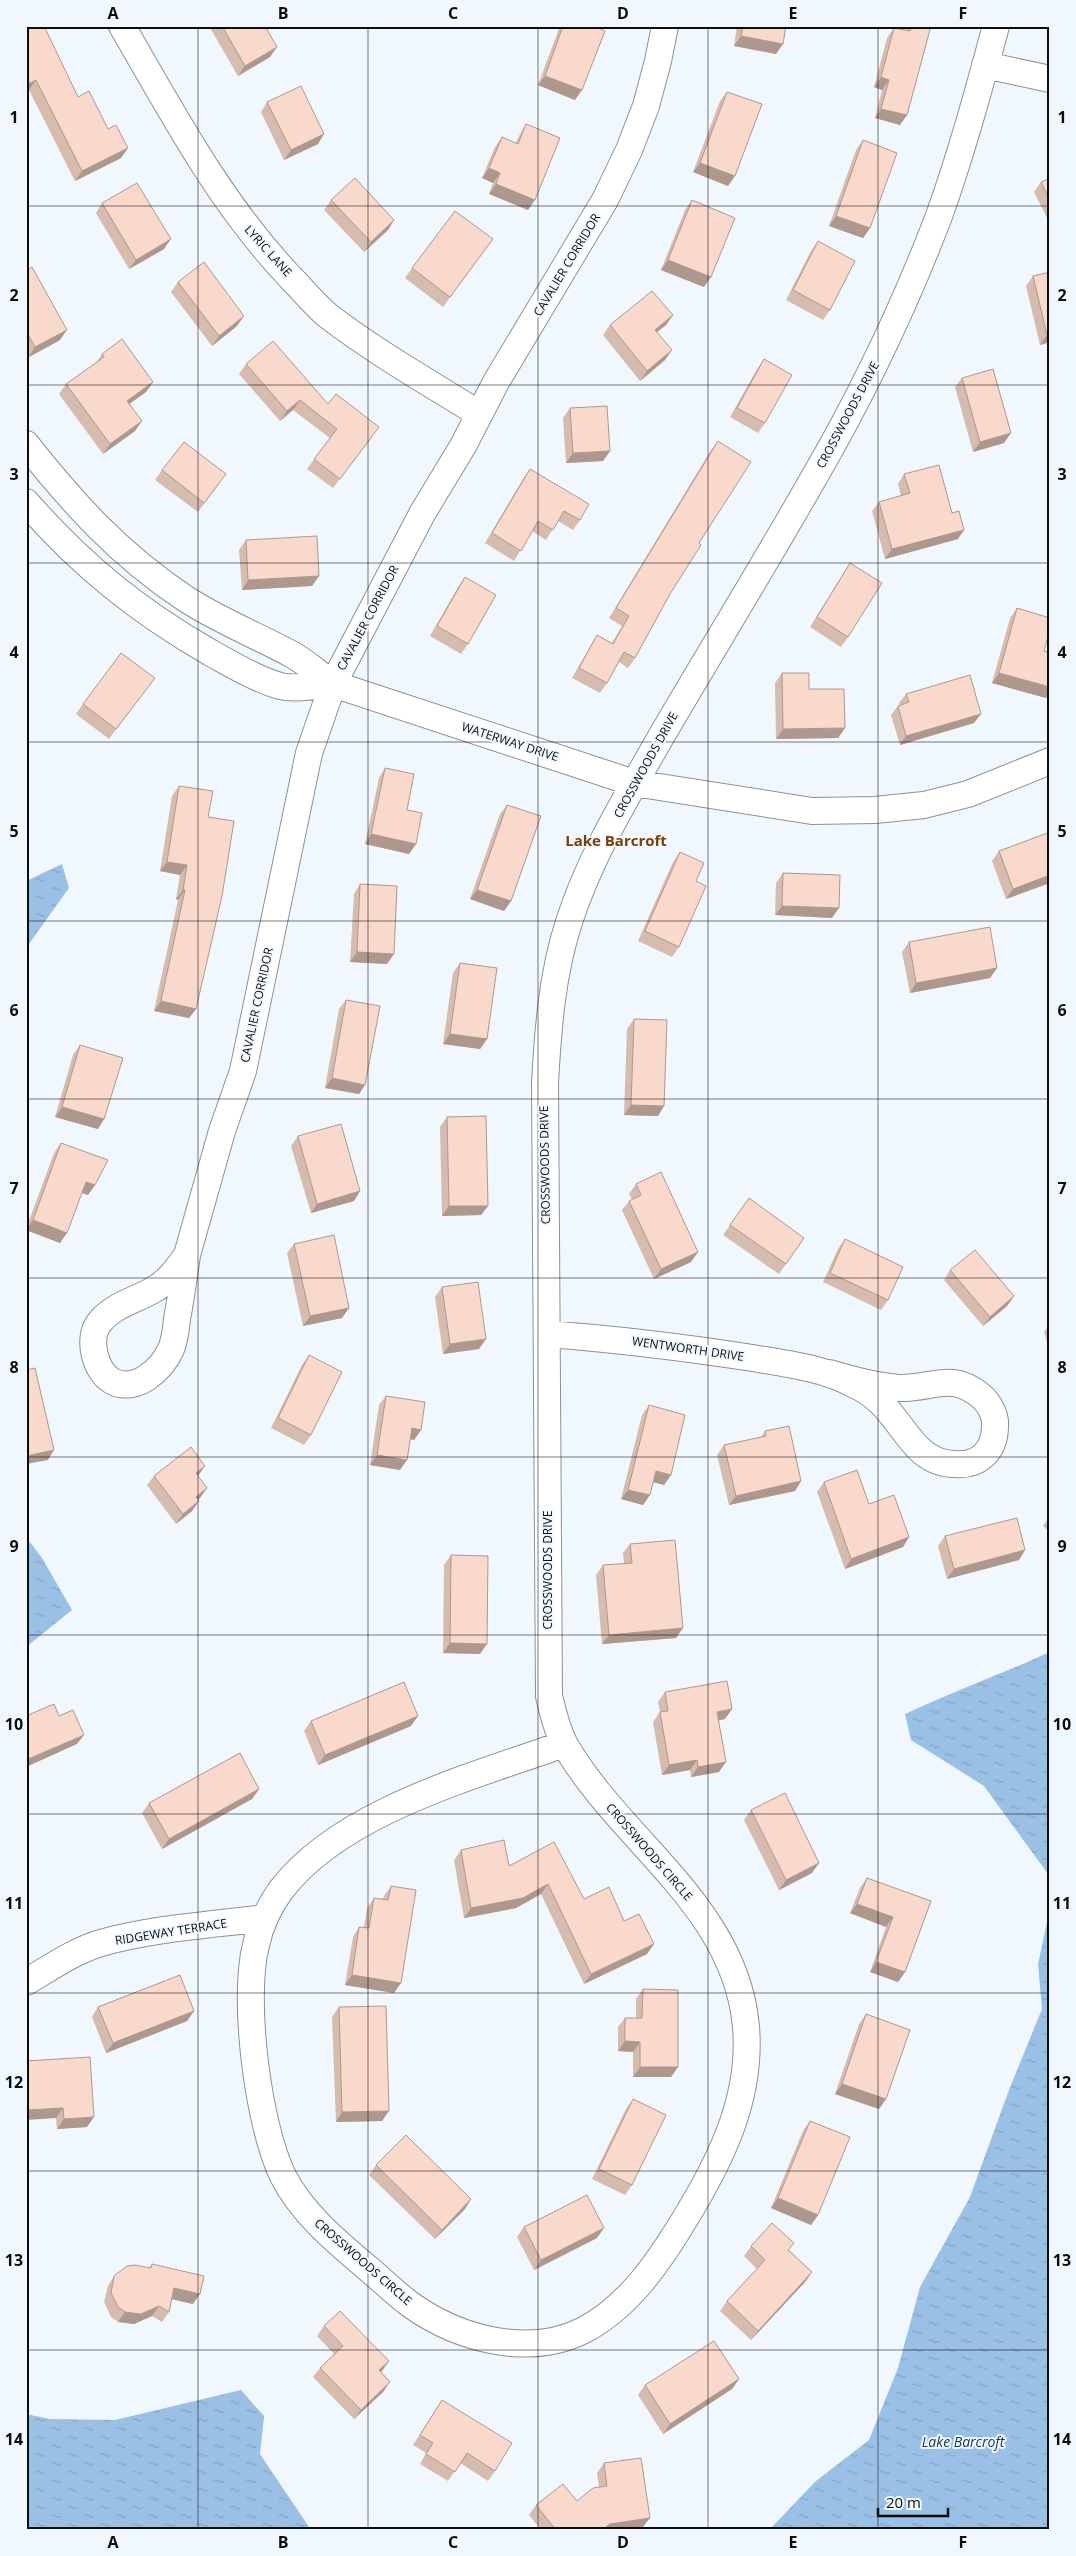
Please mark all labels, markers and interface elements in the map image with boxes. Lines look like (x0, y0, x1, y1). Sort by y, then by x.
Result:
text: A (107, 2, 119, 24)
text: B (278, 2, 288, 24)
text: C (448, 2, 458, 24)
text: D (617, 2, 629, 24)
text: E (789, 2, 798, 24)
text: F (959, 2, 967, 24)
text: 1 (9, 106, 19, 128)
text: 1 (1057, 106, 1067, 128)
street label: CAVALIER CORRIDOR (529, 210, 604, 319)
street label: LYRIC LANE (241, 221, 296, 280)
text: 2 (9, 284, 19, 306)
text: 2 (1057, 284, 1067, 306)
street label: CROSSWOODS DRIVE (812, 358, 883, 471)
text: 3 (9, 463, 19, 485)
text: 3 (1057, 463, 1067, 485)
street label: CAVALIER CORRIDOR (333, 562, 403, 673)
text: 4 (9, 641, 19, 663)
text: 4 (1057, 641, 1067, 663)
street label: CROSSWOODS DRIVE (609, 709, 682, 821)
street label: WATERWAY DRIVE (459, 718, 561, 765)
text: 5 (9, 820, 19, 842)
text: 5 (1057, 820, 1067, 842)
district label: Lake Barcroft (565, 830, 667, 850)
street label: CAVALIER CORRIDOR (236, 945, 277, 1064)
text: 6 (9, 999, 19, 1021)
text: 6 (1057, 999, 1067, 1021)
street label: CROSSWOODS DRIVE (535, 1105, 554, 1225)
text: 7 (9, 1177, 19, 1199)
text: 7 (1057, 1177, 1067, 1199)
street label: WENTWORTH DRIVE (631, 1332, 745, 1365)
text: 8 (9, 1356, 19, 1378)
text: 8 (1057, 1356, 1067, 1378)
street label: CROSSWOODS DRIVE (539, 1511, 556, 1629)
text: 9 (9, 1535, 19, 1557)
text: 9 (1057, 1535, 1067, 1557)
text: 10 (5, 1713, 23, 1735)
text: 10 (1053, 1713, 1071, 1735)
street label: CROSSWOODS CIRCLE (602, 1799, 697, 1904)
text: 11 (5, 1892, 23, 1914)
text: 11 (1053, 1892, 1071, 1914)
street label: RIDGEWAY TERRACE (114, 1914, 228, 1949)
text: 12 (5, 2071, 23, 2093)
text: 12 (1053, 2071, 1071, 2093)
street label: CROSSWOODS CIRCLE (311, 2214, 416, 2309)
text: 13 (5, 2249, 23, 2271)
text: 13 (1053, 2249, 1071, 2271)
text: 14 (5, 2428, 23, 2450)
text: 14 (1053, 2428, 1071, 2450)
water label: Lake Barcroft (922, 2432, 1006, 2451)
scale bar (878, 2486, 948, 2518)
text: 20 m (886, 2492, 921, 2512)
text: A (107, 2531, 119, 2553)
text: B (278, 2531, 288, 2553)
text: C (448, 2531, 458, 2553)
text: D (617, 2531, 629, 2553)
text: E (789, 2531, 798, 2553)
text: F (959, 2531, 967, 2553)

